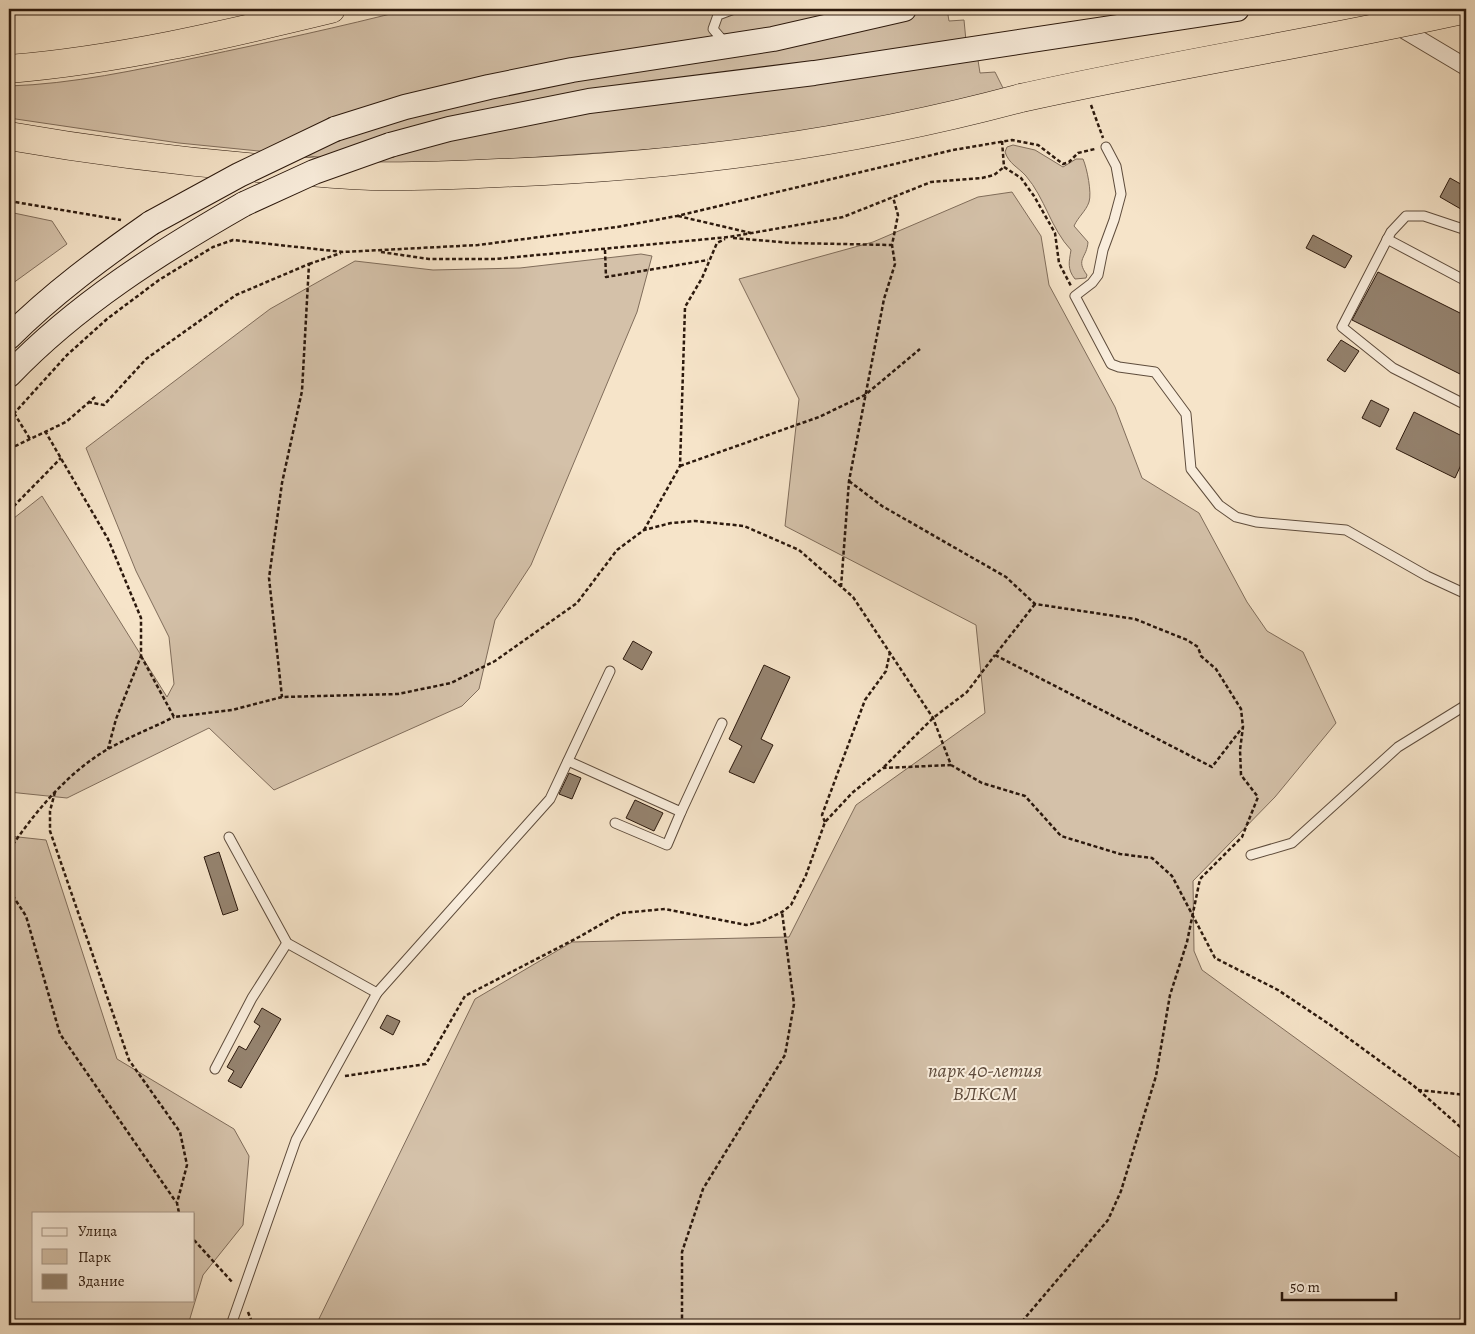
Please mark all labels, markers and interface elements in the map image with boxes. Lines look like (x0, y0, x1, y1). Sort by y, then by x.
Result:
park label: парк 40-летия ВЛКСМ (928, 1057, 1042, 1107)
legend (32, 1212, 195, 1302)
text: Улица (78, 1221, 117, 1241)
text: Парк (78, 1247, 111, 1267)
scale bar (1282, 1269, 1396, 1301)
text: Здание (78, 1271, 125, 1291)
text: 50 m (1290, 1277, 1320, 1297)

